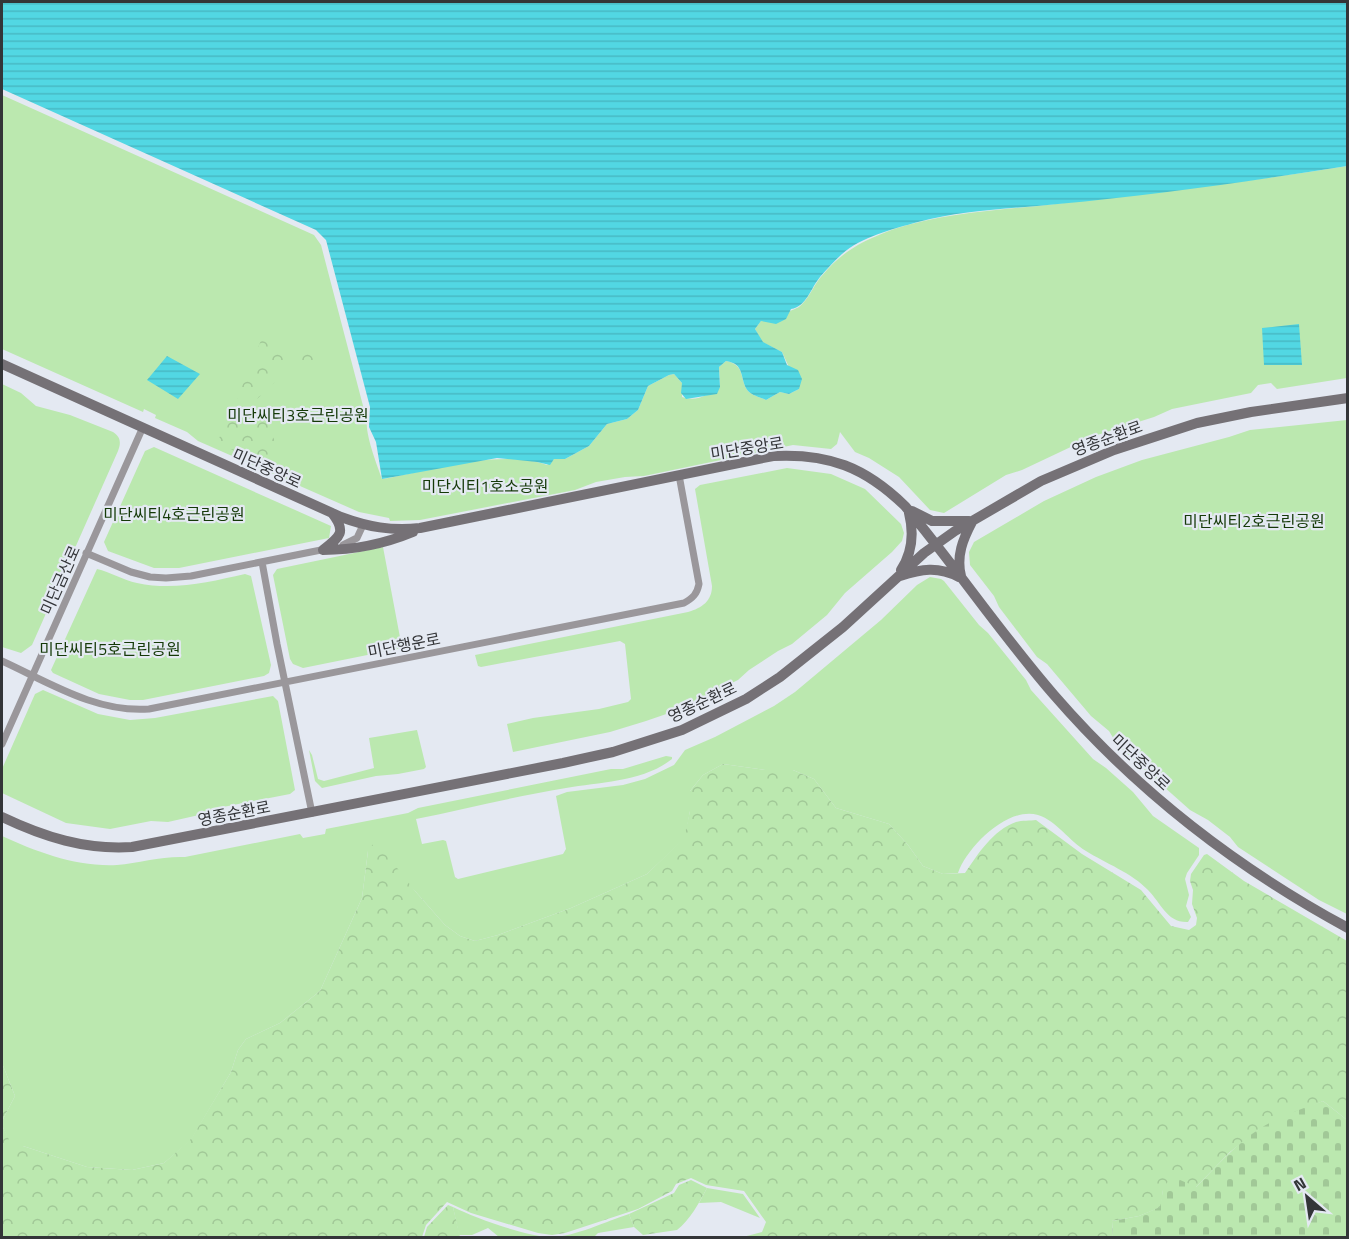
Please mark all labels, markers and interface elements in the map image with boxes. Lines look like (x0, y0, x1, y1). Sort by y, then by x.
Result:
park label: 미단씨티3호근린공원 (227, 403, 369, 427)
street label: 영종순환로 (1068, 414, 1146, 462)
street label: 미단중앙로 (709, 430, 785, 466)
street label: 미단중앙로 (228, 442, 306, 494)
park label: 미단시티1호소공원 (422, 474, 548, 498)
park label: 미단씨티4호근린공원 (103, 502, 245, 526)
park label: 미단씨티2호근린공원 (1183, 509, 1325, 533)
street label: 미단금산로 (34, 541, 86, 619)
street label: 미단행운로 (366, 626, 443, 664)
park label: 미단씨티5호근린공원 (39, 637, 181, 661)
street label: 영종순환로 (664, 675, 741, 728)
street label: 미단중앙로 (1106, 728, 1176, 796)
street label: 영종순환로 (196, 794, 273, 832)
north arrow (1277, 1167, 1337, 1227)
text: N (1289, 1171, 1310, 1197)

